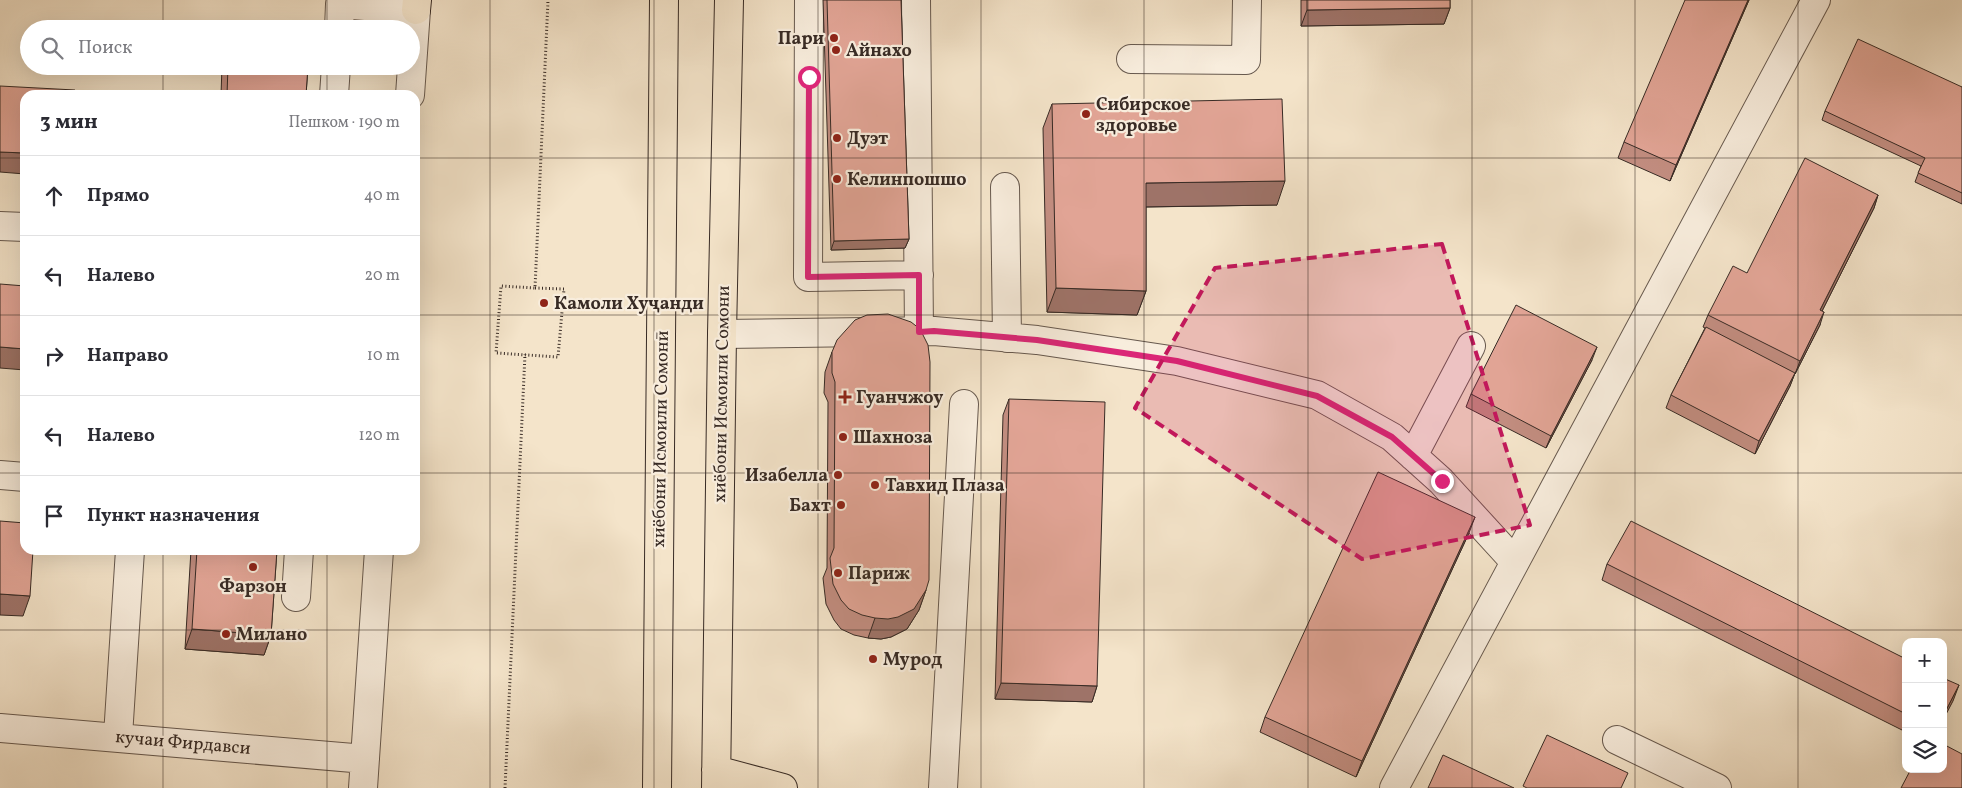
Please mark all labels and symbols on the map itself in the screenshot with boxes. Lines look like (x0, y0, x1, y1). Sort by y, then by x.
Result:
place label: Пари (778, 27, 824, 52)
marker: Пари (828, 32, 840, 44)
place label: Айнахо (846, 39, 912, 64)
marker: Айнахо (830, 44, 842, 56)
route start (798, 66, 821, 89)
place label: Сибирское здоровье (1096, 93, 1191, 139)
marker: Сибирское здоровье (1080, 108, 1092, 120)
place label: Дуэт (847, 127, 888, 152)
marker: Дуэт (831, 132, 843, 144)
place label: Келинпошшо (847, 168, 967, 193)
marker: Келинпошшо (831, 173, 843, 185)
street label: хиёбони Исмоили Сомони (708, 285, 737, 503)
place label: Камоли Хуҷанди (554, 292, 704, 317)
marker: Камоли Хуҷанди (538, 297, 550, 309)
street label: хиёбони Исмоили Сомонӣ (647, 330, 676, 548)
place label: Гуанчжоу (856, 386, 943, 411)
marker: Гуанчжоу (838, 390, 852, 404)
place label: Шахноза (853, 426, 933, 451)
marker: Шахноза (837, 431, 849, 443)
place label: Изабелла (745, 464, 828, 489)
marker: Изабелла (832, 469, 844, 481)
route end (1431, 470, 1454, 493)
place label: Тавхид Плаза (885, 474, 1005, 499)
marker: Тавхид Плаза (869, 479, 881, 491)
place label: Бахт (789, 494, 831, 519)
marker: Бахт (835, 499, 847, 511)
marker: Фарзон (247, 561, 259, 573)
place label: Париж (848, 562, 910, 587)
marker: Париж (832, 567, 844, 579)
place label: Фарзон (219, 575, 287, 600)
place label: Милано (236, 623, 307, 648)
marker: Милано (220, 628, 232, 640)
place label: Мурод (883, 648, 942, 673)
marker: Мурод (867, 653, 879, 665)
street label: кучаи Фирдавси (114, 725, 252, 762)

